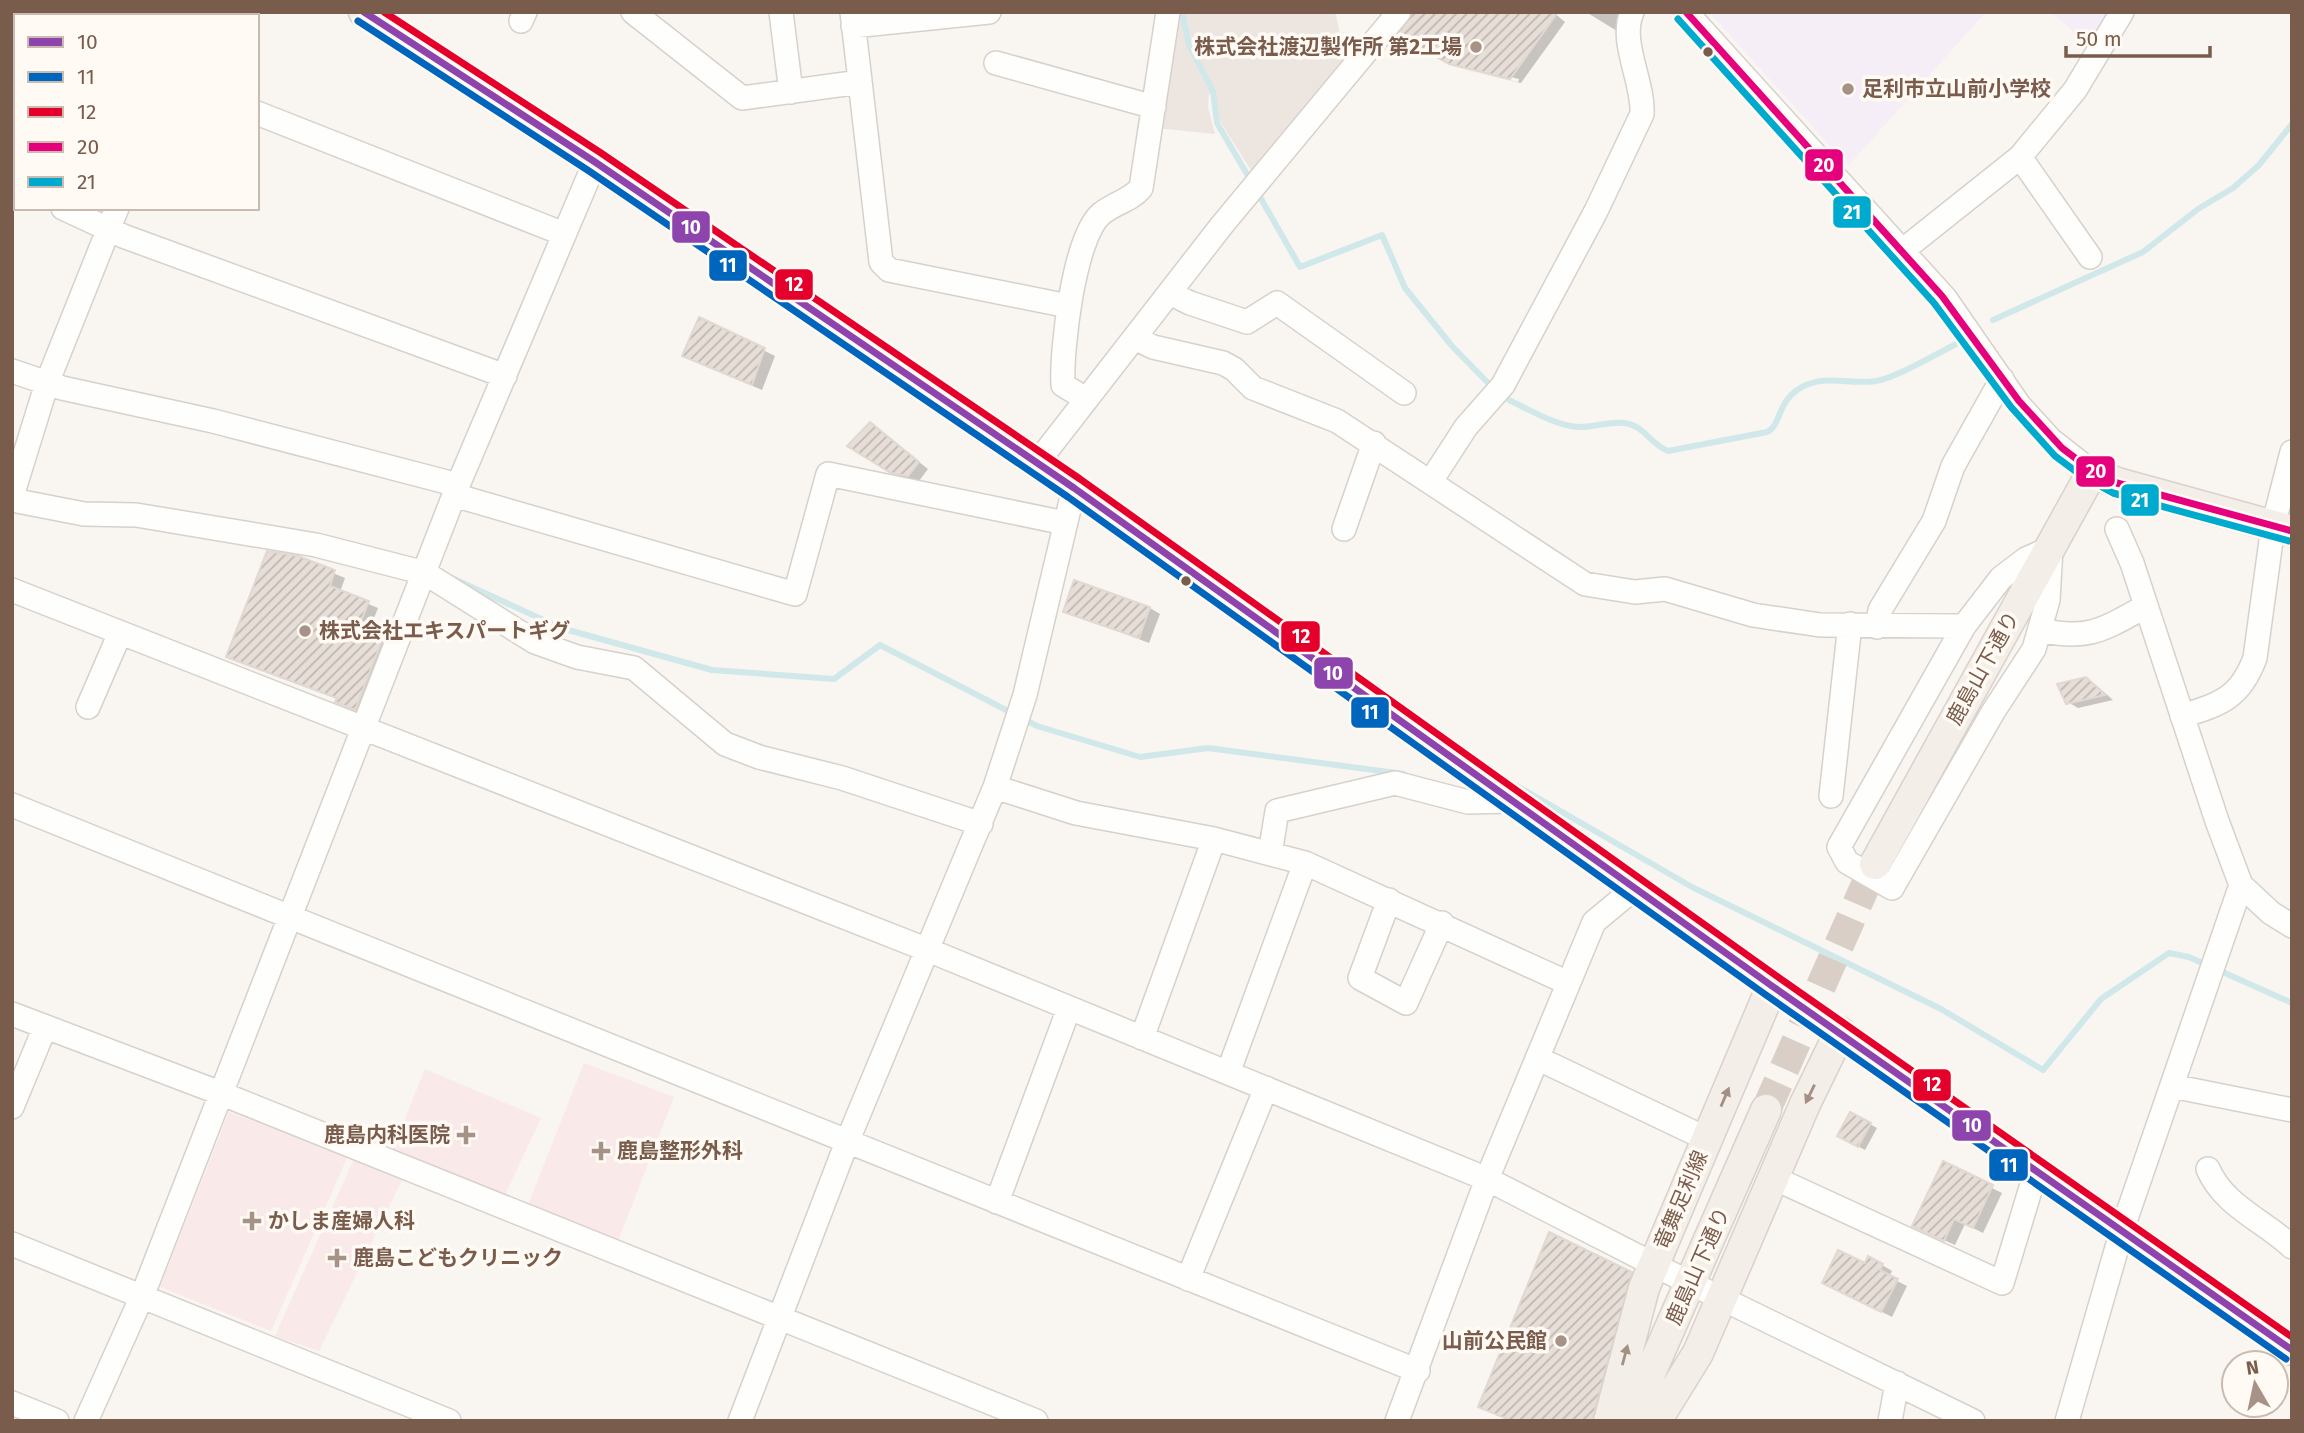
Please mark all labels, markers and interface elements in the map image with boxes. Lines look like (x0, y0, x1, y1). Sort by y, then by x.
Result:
legend (14, 14, 259, 210)
scale bar (2066, 14, 2210, 58)
text: 50 m (2076, 26, 2122, 52)
text: 10 (77, 29, 98, 55)
place label: 株式会社渡辺製作所 第2工場 (1194, 34, 1462, 60)
marker: 株式会社渡辺製作所 第2工場 (1468, 39, 1484, 55)
unlabelled marker (1701, 45, 1715, 59)
text: 11 (77, 64, 95, 90)
place label: 足利市立山前小学校 (1862, 76, 2051, 102)
marker: 足利市立山前小学校 (1840, 81, 1856, 97)
text: 12 (77, 99, 97, 125)
text: 20 (77, 134, 99, 160)
line badge: 20 (1804, 148, 1844, 182)
text: 20 (1814, 154, 1834, 177)
text: 21 (77, 169, 96, 195)
line badge: 21 (1832, 195, 1872, 229)
text: 21 (1843, 201, 1861, 224)
line badge: 10 (671, 210, 711, 244)
text: 10 (681, 216, 701, 239)
line badge: 11 (708, 249, 748, 282)
text: 11 (719, 254, 737, 277)
line badge: 12 (774, 268, 814, 301)
text: 12 (785, 273, 803, 296)
line badge: 20 (2075, 455, 2116, 488)
text: 20 (2086, 460, 2106, 483)
line badge: 21 (2120, 483, 2160, 517)
text: 21 (2131, 489, 2149, 512)
unlabelled marker (1179, 574, 1193, 588)
street label: 鹿島山下通り (1941, 607, 2025, 729)
place label: 株式会社エキスパートギグ (319, 618, 570, 644)
line badge: 12 (1280, 620, 1321, 653)
marker: 株式会社エキスパートギグ (297, 623, 313, 639)
text: 12 (1292, 625, 1310, 648)
line badge: 10 (1313, 656, 1354, 690)
text: 10 (1323, 662, 1343, 685)
line badge: 11 (1350, 696, 1390, 729)
text: 11 (1361, 701, 1379, 724)
line badge: 12 (1912, 1068, 1952, 1102)
text: 12 (1923, 1073, 1941, 1096)
one-way arrow (1804, 1084, 1816, 1104)
one-way arrow (1719, 1087, 1731, 1107)
line badge: 10 (1951, 1109, 1992, 1142)
text: 10 (1962, 1114, 1982, 1137)
place label: 鹿島内科医院 (324, 1122, 450, 1148)
marker: 鹿島内科医院 (456, 1125, 476, 1145)
place label: 鹿島整形外科 (617, 1138, 743, 1164)
marker: 鹿島整形外科 (591, 1141, 611, 1161)
street label: 竜舞足利線 (1649, 1147, 1713, 1253)
line badge: 11 (1988, 1148, 2029, 1182)
text: 11 (2000, 1154, 2018, 1177)
street label: 鹿島山下通り (1660, 1203, 1736, 1329)
place label: かしま産婦人科 (268, 1208, 415, 1234)
marker: かしま産婦人科 (242, 1211, 262, 1231)
place label: 鹿島こどもクリニック (353, 1245, 563, 1271)
marker: 鹿島こどもクリニック (327, 1248, 347, 1268)
place label: 山前公民館 (1442, 1328, 1547, 1354)
marker: 山前公民館 (1553, 1333, 1569, 1349)
one-way arrow (1620, 1343, 1631, 1365)
north arrow (2220, 1349, 2290, 1419)
text: N (2244, 1355, 2260, 1380)

